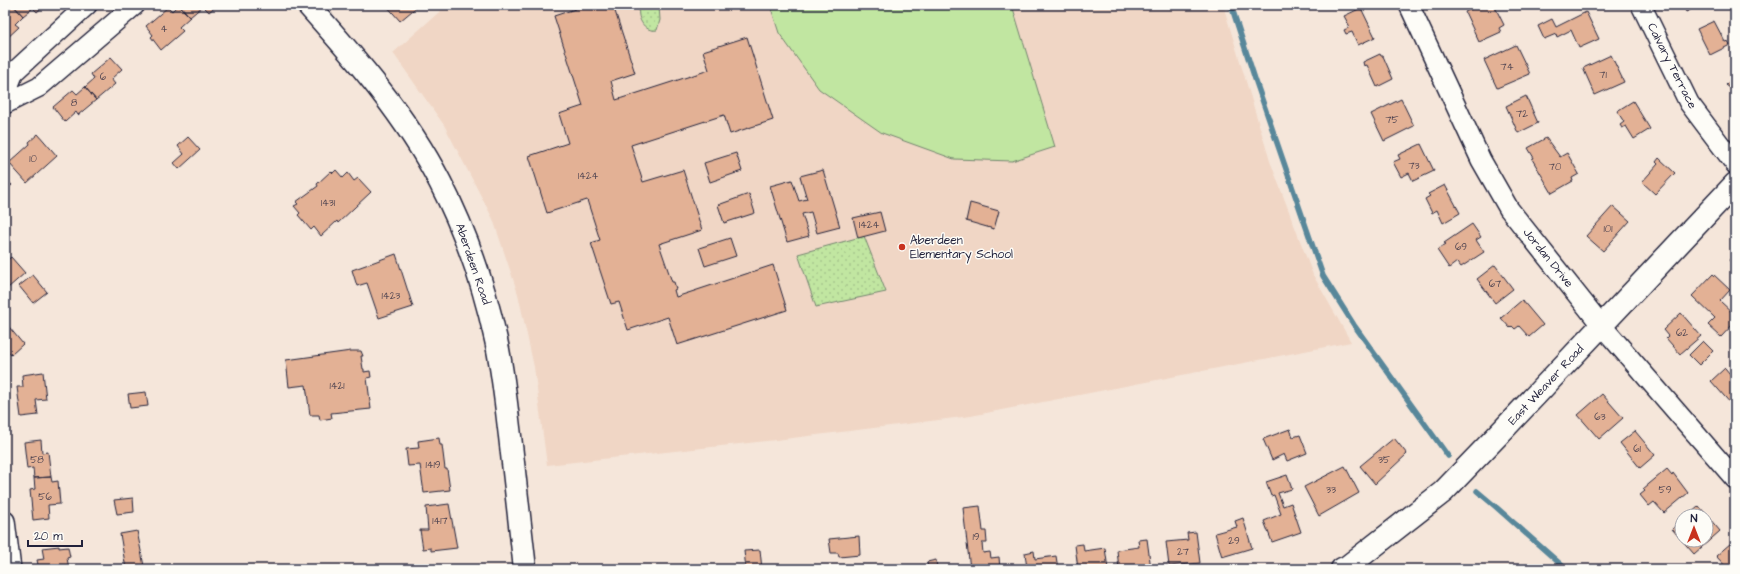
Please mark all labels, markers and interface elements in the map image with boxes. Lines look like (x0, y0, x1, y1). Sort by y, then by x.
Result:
street label: Calvary Terrace (1642, 20, 1701, 113)
house number: 4 (161, 22, 168, 36)
house number: 74 (1501, 60, 1514, 74)
house number: 71 (1599, 68, 1607, 82)
house number: 6 (100, 70, 107, 84)
house number: 8 (71, 96, 78, 110)
house number: 72 (1516, 107, 1528, 121)
house number: 75 (1385, 113, 1399, 127)
house number: 10 (29, 152, 37, 166)
house number: 73 (1408, 159, 1420, 173)
house number: 70 (1549, 160, 1561, 174)
house number: 1424 (578, 169, 598, 183)
house number: 1431 (321, 196, 336, 210)
house number: 1424 (859, 218, 879, 232)
street label: Aberdeen Road (451, 221, 495, 307)
house number: 101 (1604, 222, 1613, 236)
street label: Jordan Drive (1519, 225, 1577, 292)
place label: Aberdeen Elementary School (910, 232, 1013, 264)
house number: 69 (1455, 240, 1467, 254)
marker: Aberdeen Elementary School (897, 242, 907, 252)
house number: 67 (1489, 277, 1501, 291)
house number: 1423 (382, 289, 400, 303)
house number: 62 (1676, 326, 1688, 340)
street label: East Weaver Road (1504, 341, 1588, 429)
house number: 1421 (329, 379, 345, 393)
house number: 63 (1594, 410, 1606, 424)
house number: 61 (1633, 442, 1641, 456)
house number: 58 (30, 453, 44, 467)
house number: 35 (1378, 453, 1390, 467)
house number: 1419 (425, 458, 441, 472)
house number: 33 (1326, 483, 1336, 497)
house number: 59 (1659, 483, 1672, 497)
house number: 56 (38, 490, 52, 504)
north arrow (1674, 508, 1714, 548)
text: N (1691, 511, 1698, 526)
house number: 1417 (432, 514, 448, 528)
scale bar (28, 522, 82, 548)
text: 20 m (34, 528, 63, 545)
house number: 19 (973, 530, 980, 544)
house number: 29 (1228, 534, 1240, 548)
house number: 27 (1177, 545, 1189, 559)

